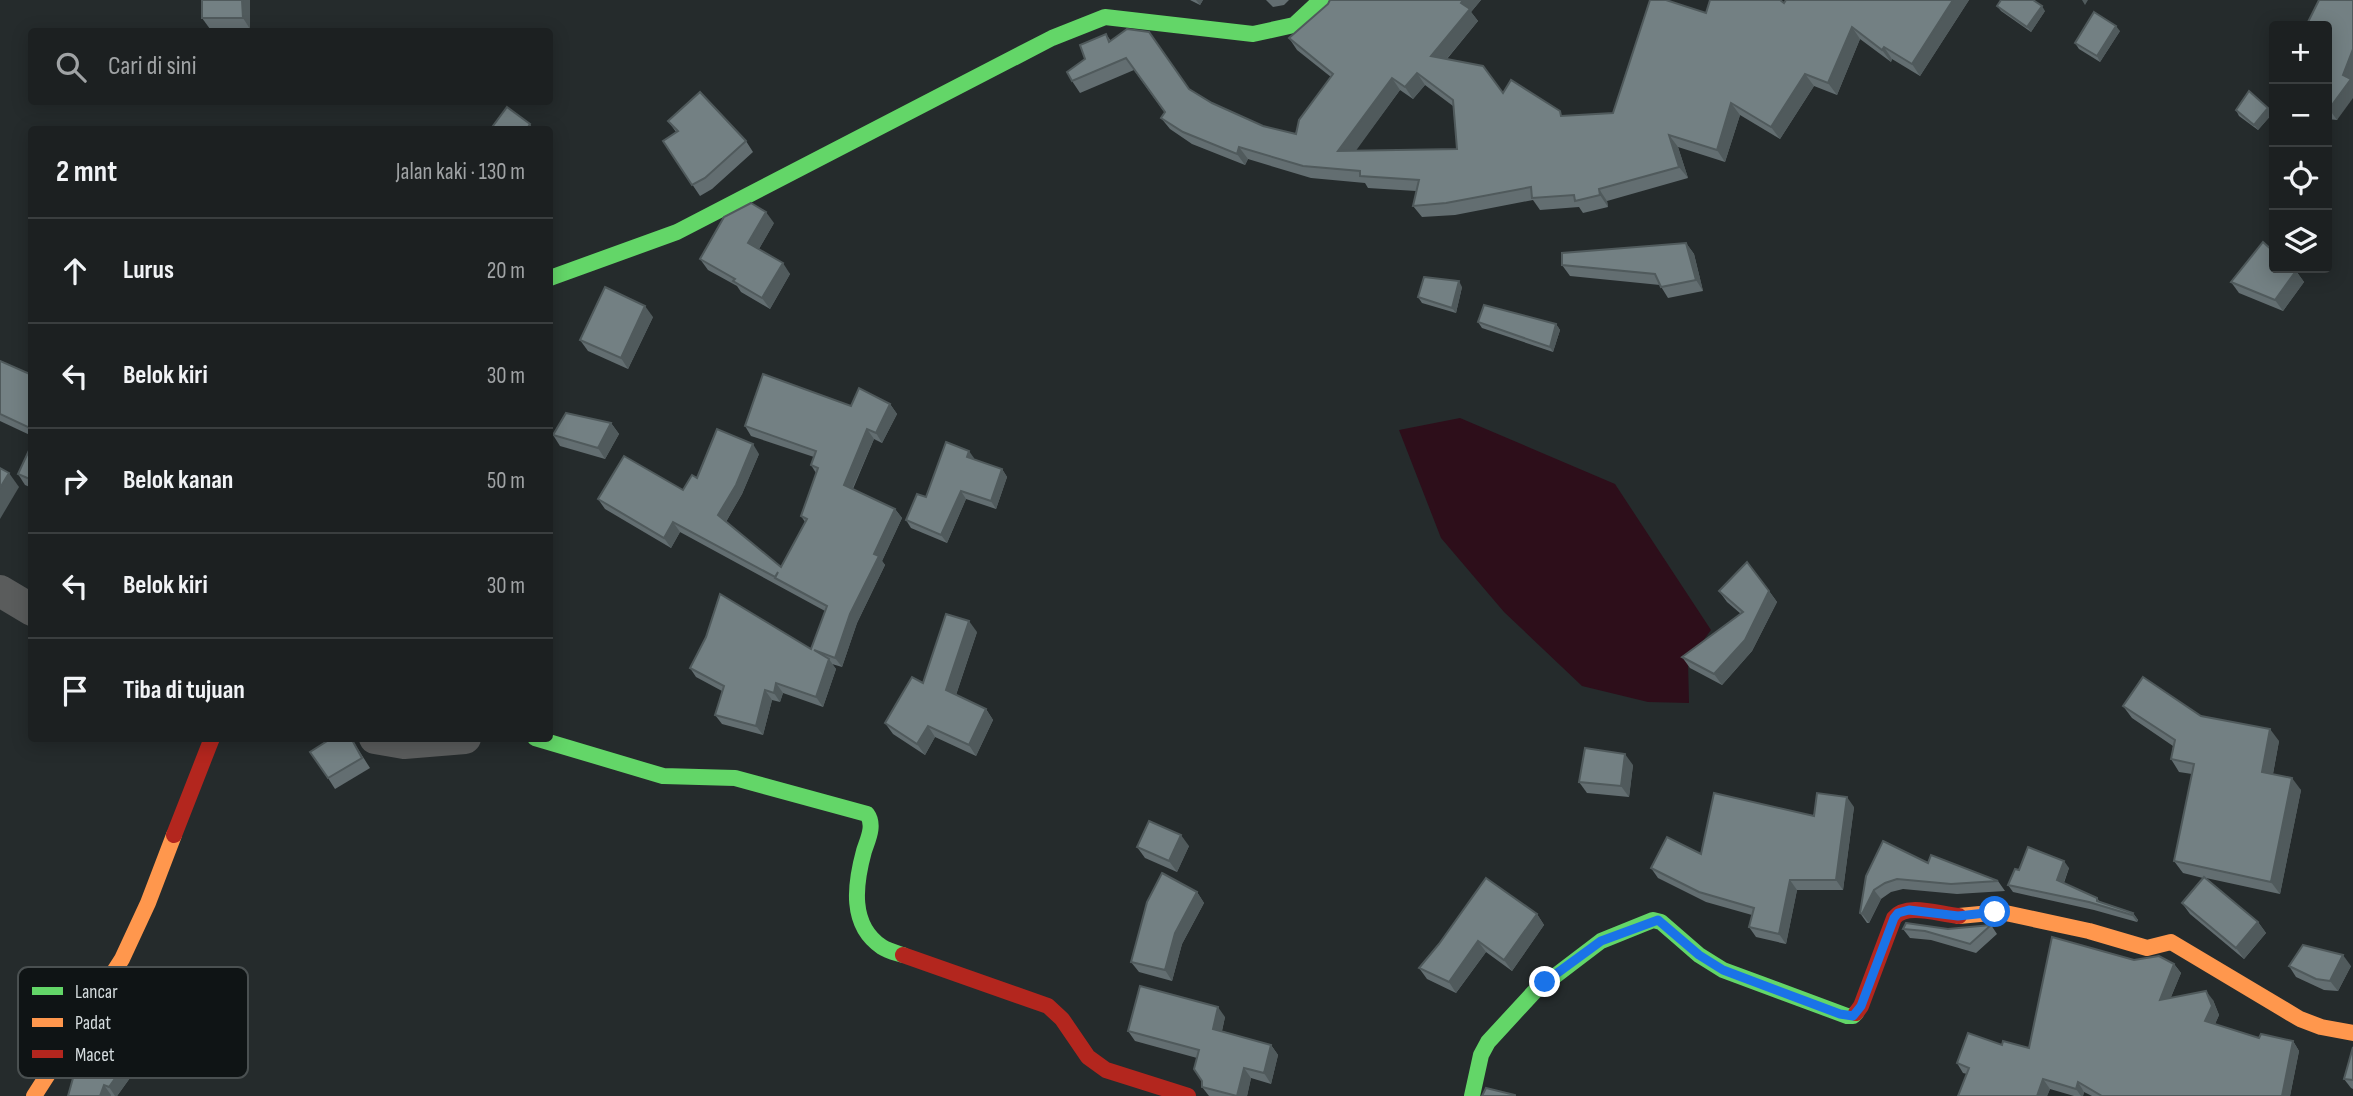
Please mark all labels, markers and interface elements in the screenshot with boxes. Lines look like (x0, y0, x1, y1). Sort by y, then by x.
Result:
map controls (2269, 21, 2332, 273)
button: + (2269, 21, 2332, 84)
search box (28, 28, 553, 105)
icon: search (52, 48, 90, 86)
text: Cari di sini (108, 51, 197, 82)
button: − (2269, 84, 2332, 147)
button: locate (2269, 147, 2332, 210)
text: 2 mnt (56, 154, 117, 190)
text: Jalan kaki · 130 m (396, 158, 525, 186)
button: layers (2269, 210, 2332, 273)
icon: ahead (56, 252, 94, 290)
text: Lurus (123, 255, 174, 286)
text: 20 m (487, 257, 525, 285)
icon: left (56, 357, 94, 395)
text: Belok kiri (123, 360, 208, 391)
text: 30 m (487, 362, 525, 390)
icon: right (56, 462, 94, 500)
text: Belok kanan (123, 465, 233, 496)
text: 50 m (487, 467, 525, 495)
icon: left (56, 567, 94, 605)
text: Belok kiri (123, 570, 208, 601)
text: 30 m (487, 572, 525, 600)
icon: arrive (56, 672, 94, 710)
text: Tiba di tujuan (123, 675, 245, 706)
route start (1979, 896, 2010, 927)
route end (1529, 966, 1560, 997)
legend (18, 967, 248, 1078)
text: Lancar (75, 981, 118, 1004)
text: Padat (75, 1012, 111, 1035)
text: Macet (75, 1044, 115, 1067)

